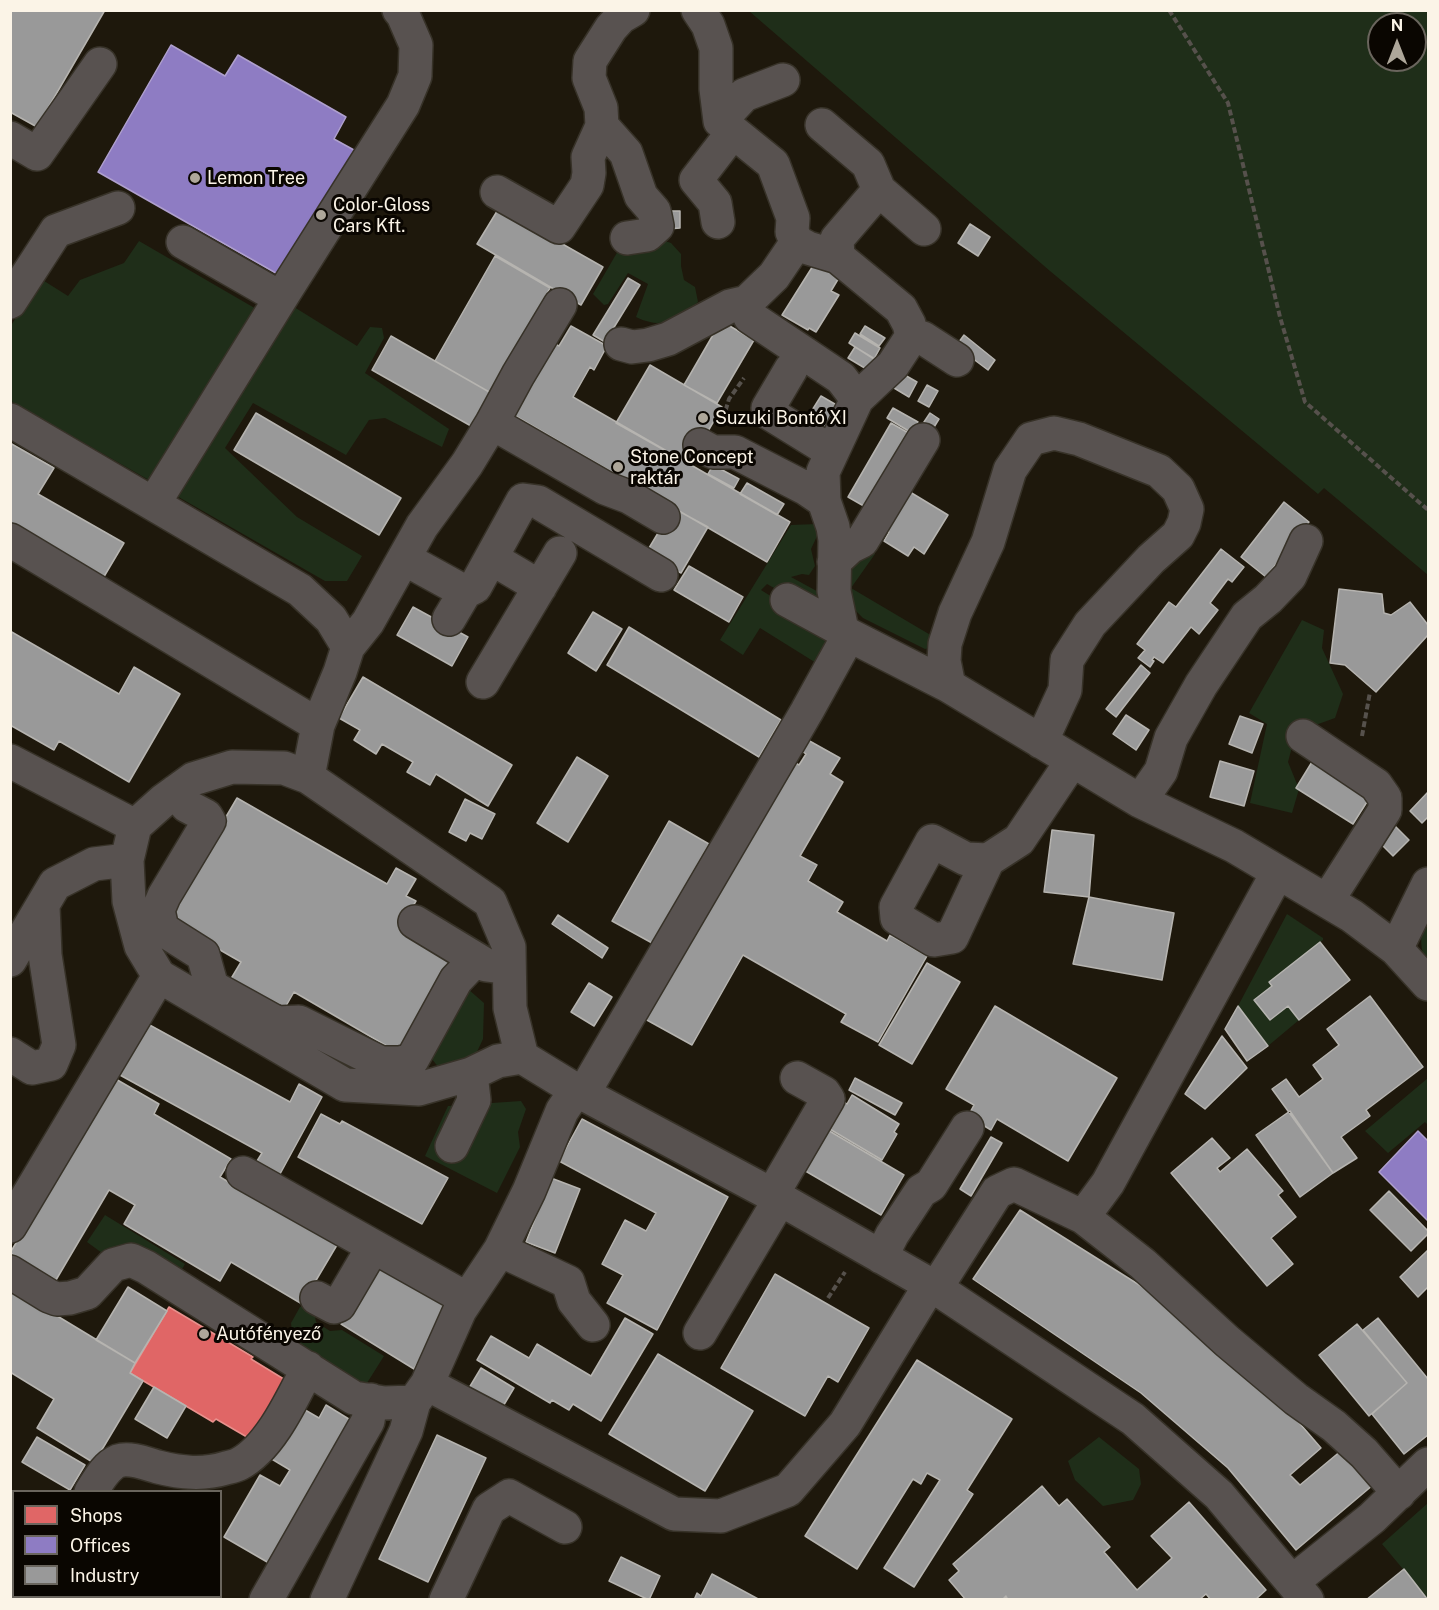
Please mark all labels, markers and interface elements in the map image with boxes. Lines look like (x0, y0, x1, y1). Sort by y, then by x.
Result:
north arrow (1367, 12, 1427, 72)
text: N (1391, 16, 1403, 35)
place label: Lemon Tree (207, 167, 305, 189)
marker: Lemon Tree (188, 171, 202, 185)
place label: Color-Gloss Cars Kft. (333, 194, 430, 236)
marker: Color-Gloss Cars Kft. (314, 208, 328, 222)
place label: Suzuki Bontó XI (715, 407, 847, 429)
marker: Suzuki Bontó XI (696, 411, 710, 425)
place label: Stone Concept raktár (630, 446, 754, 488)
marker: Stone Concept raktár (611, 460, 625, 474)
place label: Autófényező (216, 1323, 321, 1345)
marker: Autófényező (197, 1327, 211, 1341)
legend (12, 1490, 222, 1598)
text: Shops (70, 1505, 122, 1526)
text: Offices (70, 1535, 130, 1556)
text: Industry (70, 1565, 139, 1586)

